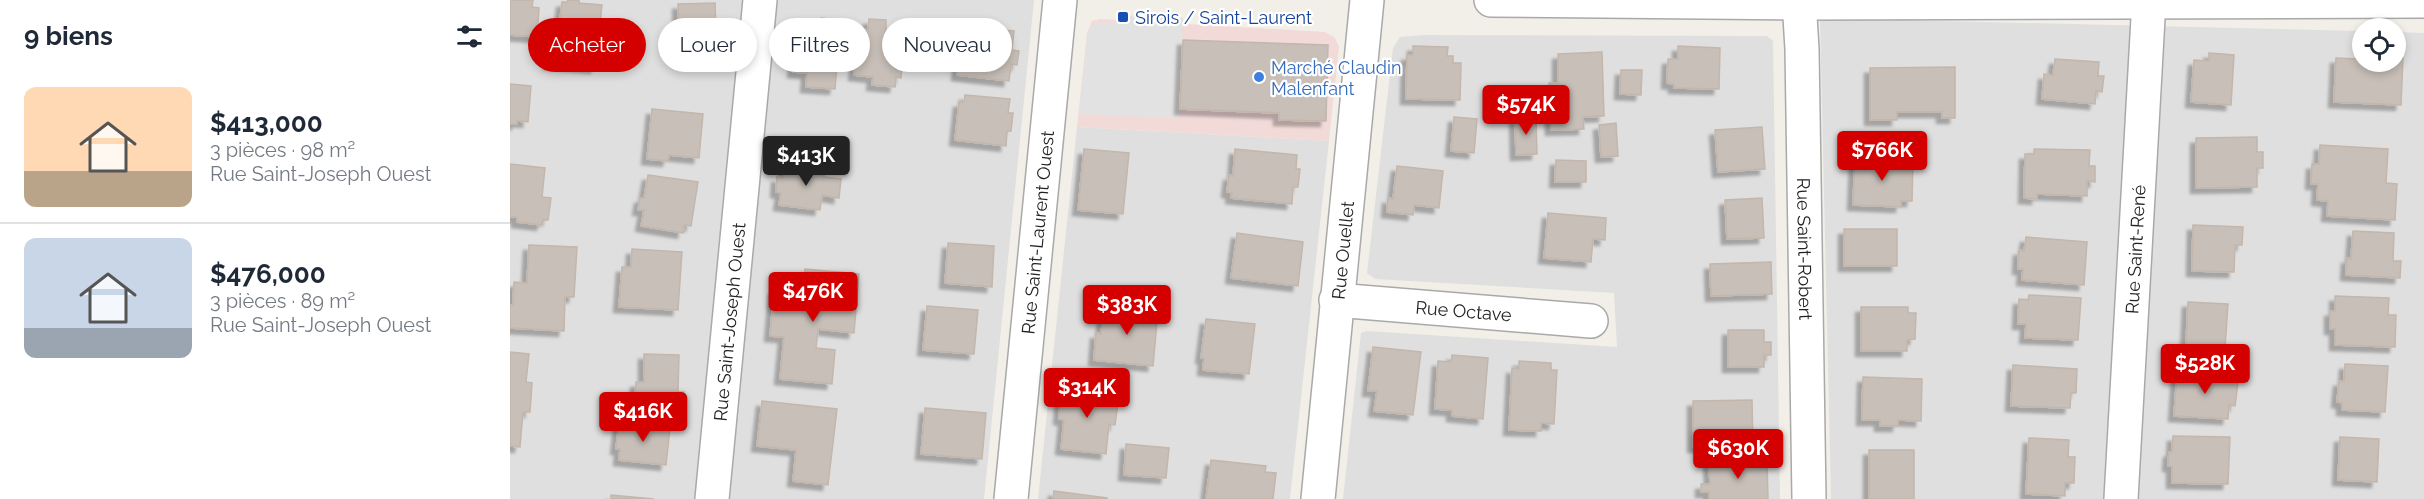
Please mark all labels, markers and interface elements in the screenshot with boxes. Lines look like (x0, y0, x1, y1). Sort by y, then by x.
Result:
place label: Sirois / Saint-Laurent (1135, 7, 1312, 28)
marker: Sirois / Saint-Laurent (1116, 10, 1130, 24)
chip: Acheter (528, 18, 646, 72)
chip: Louer (658, 18, 757, 72)
chip: Filtres (769, 18, 870, 72)
chip: Nouveau (882, 18, 1012, 72)
map controls (2352, 18, 2406, 72)
button: locate (2352, 18, 2406, 72)
icon: filters (453, 20, 486, 53)
text: 9 biens (24, 21, 113, 51)
place label: Marché Claudin Malenfant (1271, 57, 1401, 99)
marker: Marché Claudin Malenfant (1252, 70, 1266, 84)
pin: $574K (1484, 85, 1568, 136)
text: $574K (1496, 92, 1556, 116)
text: $413,000 (210, 108, 323, 138)
icon: home (72, 111, 144, 183)
street label: Rue Saint-Laurent Ouest (1017, 130, 1058, 335)
pin: $766K (1840, 131, 1924, 182)
pin: $413K (764, 136, 848, 187)
text: 3 pièces · 98 m² (210, 138, 355, 162)
text: $766K (1851, 138, 1913, 162)
text: $413K (777, 143, 835, 167)
text: Rue Saint-Joseph Ouest (210, 162, 431, 186)
street label: Rue Saint-Robert (1794, 178, 1817, 320)
street label: Rue Saint-René (2121, 184, 2149, 315)
street label: Rue Ouellet (1327, 200, 1358, 300)
street label: Rue Saint-Joseph Ouest (709, 222, 749, 422)
text: $476,000 (210, 259, 326, 289)
icon: home (72, 262, 144, 334)
pin: $476K (771, 272, 855, 323)
text: $476K (783, 279, 843, 303)
pin: $383K (1085, 285, 1169, 336)
text: 3 pièces · 89 m² (210, 289, 355, 313)
text: $383K (1097, 292, 1157, 316)
street label: Rue Octave (1415, 296, 1513, 325)
text: Rue Saint-Joseph Ouest (210, 313, 431, 337)
pin: $528K (2163, 344, 2247, 395)
text: $528K (2175, 351, 2235, 375)
pin: $314K (1045, 368, 1129, 419)
text: $314K (1058, 375, 1116, 399)
pin: $416K (601, 392, 685, 443)
text: $416K (613, 399, 673, 423)
pin: $630K (1696, 429, 1780, 480)
text: $630K (1707, 436, 1769, 460)

